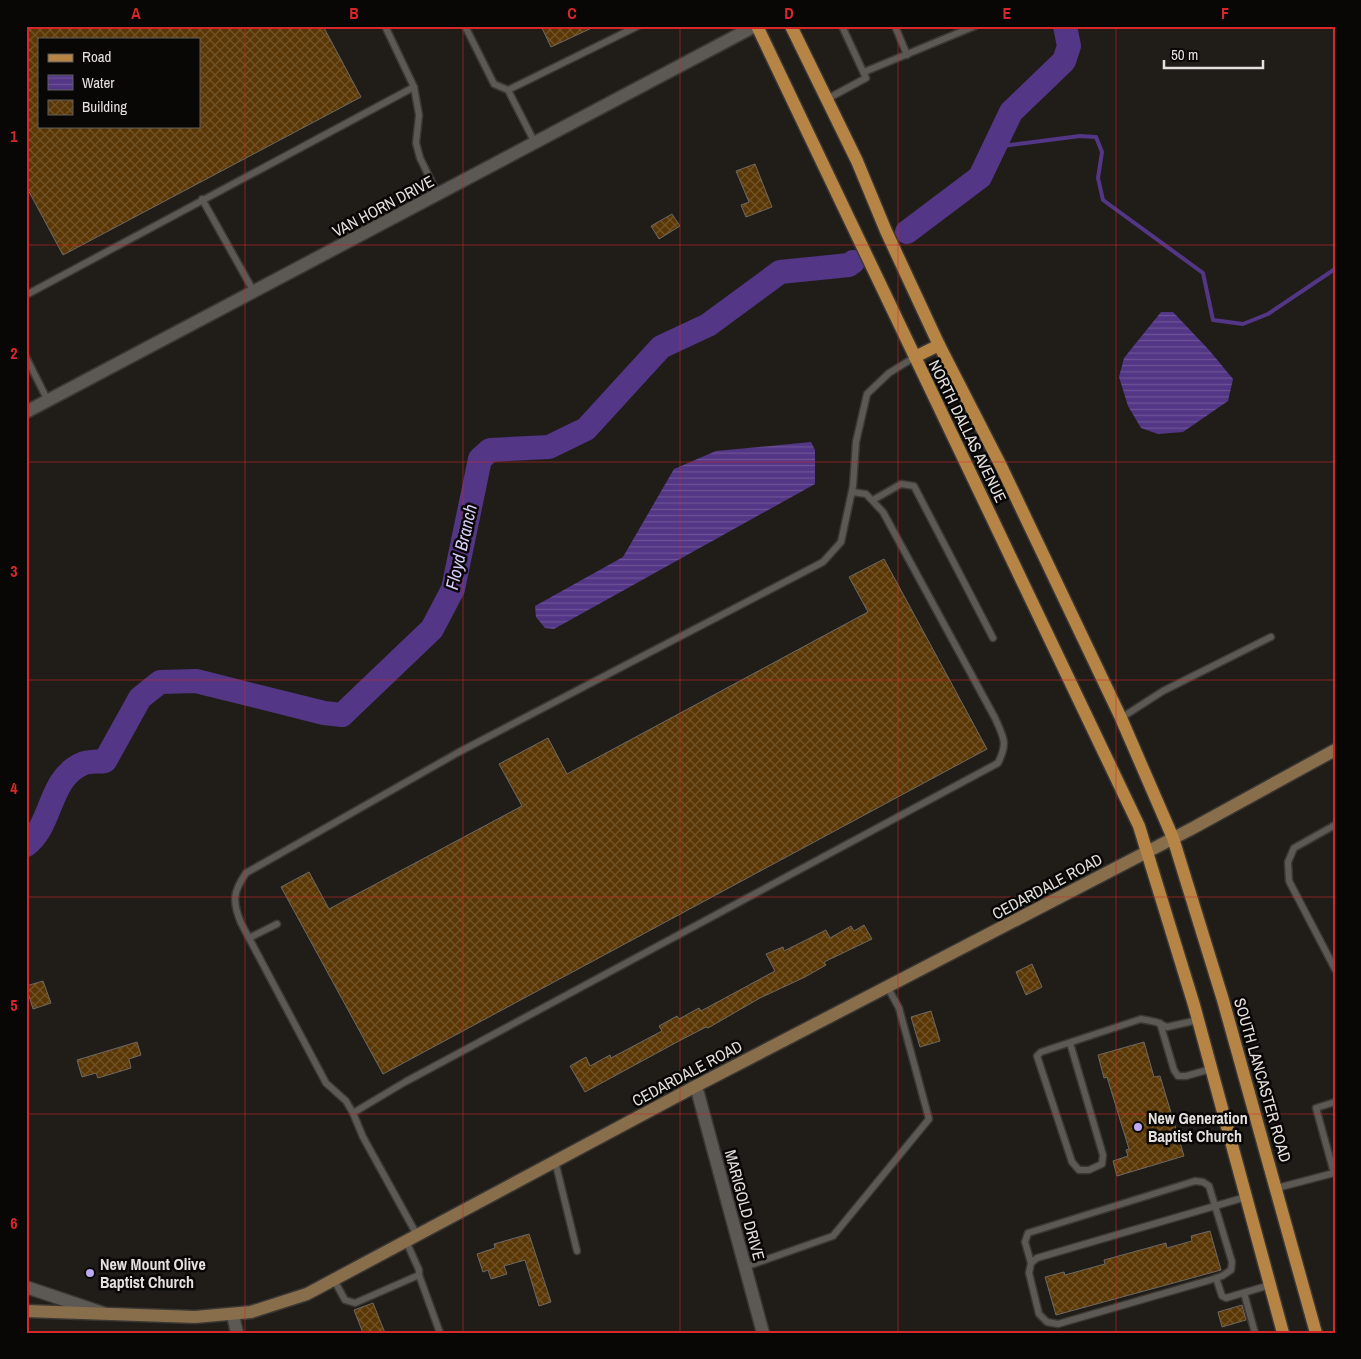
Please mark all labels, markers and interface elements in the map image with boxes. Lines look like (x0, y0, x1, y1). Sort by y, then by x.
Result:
text: A (131, 2, 141, 24)
text: B (349, 2, 359, 24)
text: C (567, 2, 577, 24)
text: D (784, 2, 794, 24)
text: E (1003, 2, 1012, 24)
text: F (1221, 2, 1229, 24)
legend (38, 38, 200, 128)
scale bar (1164, 38, 1262, 70)
text: 50 m (1171, 44, 1198, 65)
text: Road (82, 46, 111, 67)
text: Water (82, 72, 114, 93)
text: Building (82, 96, 127, 117)
text: 1 (10, 125, 18, 147)
street label: VAN HORN DRIVE (328, 170, 438, 242)
text: 2 (10, 342, 18, 364)
street label: NORTH DALLAS AVENUE (924, 356, 1012, 506)
water label: Floyd Branch (439, 502, 483, 592)
text: 3 (10, 560, 18, 582)
text: 4 (10, 777, 18, 799)
street label: CEDARDALE ROAD (988, 848, 1106, 924)
text: 5 (10, 994, 18, 1016)
street label: SOUTH LANCASTER ROAD (1229, 995, 1297, 1165)
street label: CEDARDALE ROAD (628, 1035, 746, 1111)
place label: New Generation Baptist Church (1148, 1107, 1248, 1147)
marker: New Generation Baptist Church (1132, 1121, 1144, 1133)
street label: MARIGOLD DRIVE (720, 1147, 770, 1263)
text: 6 (10, 1212, 18, 1234)
place label: New Mount Olive Baptist Church (100, 1253, 206, 1293)
marker: New Mount Olive Baptist Church (84, 1267, 96, 1279)

